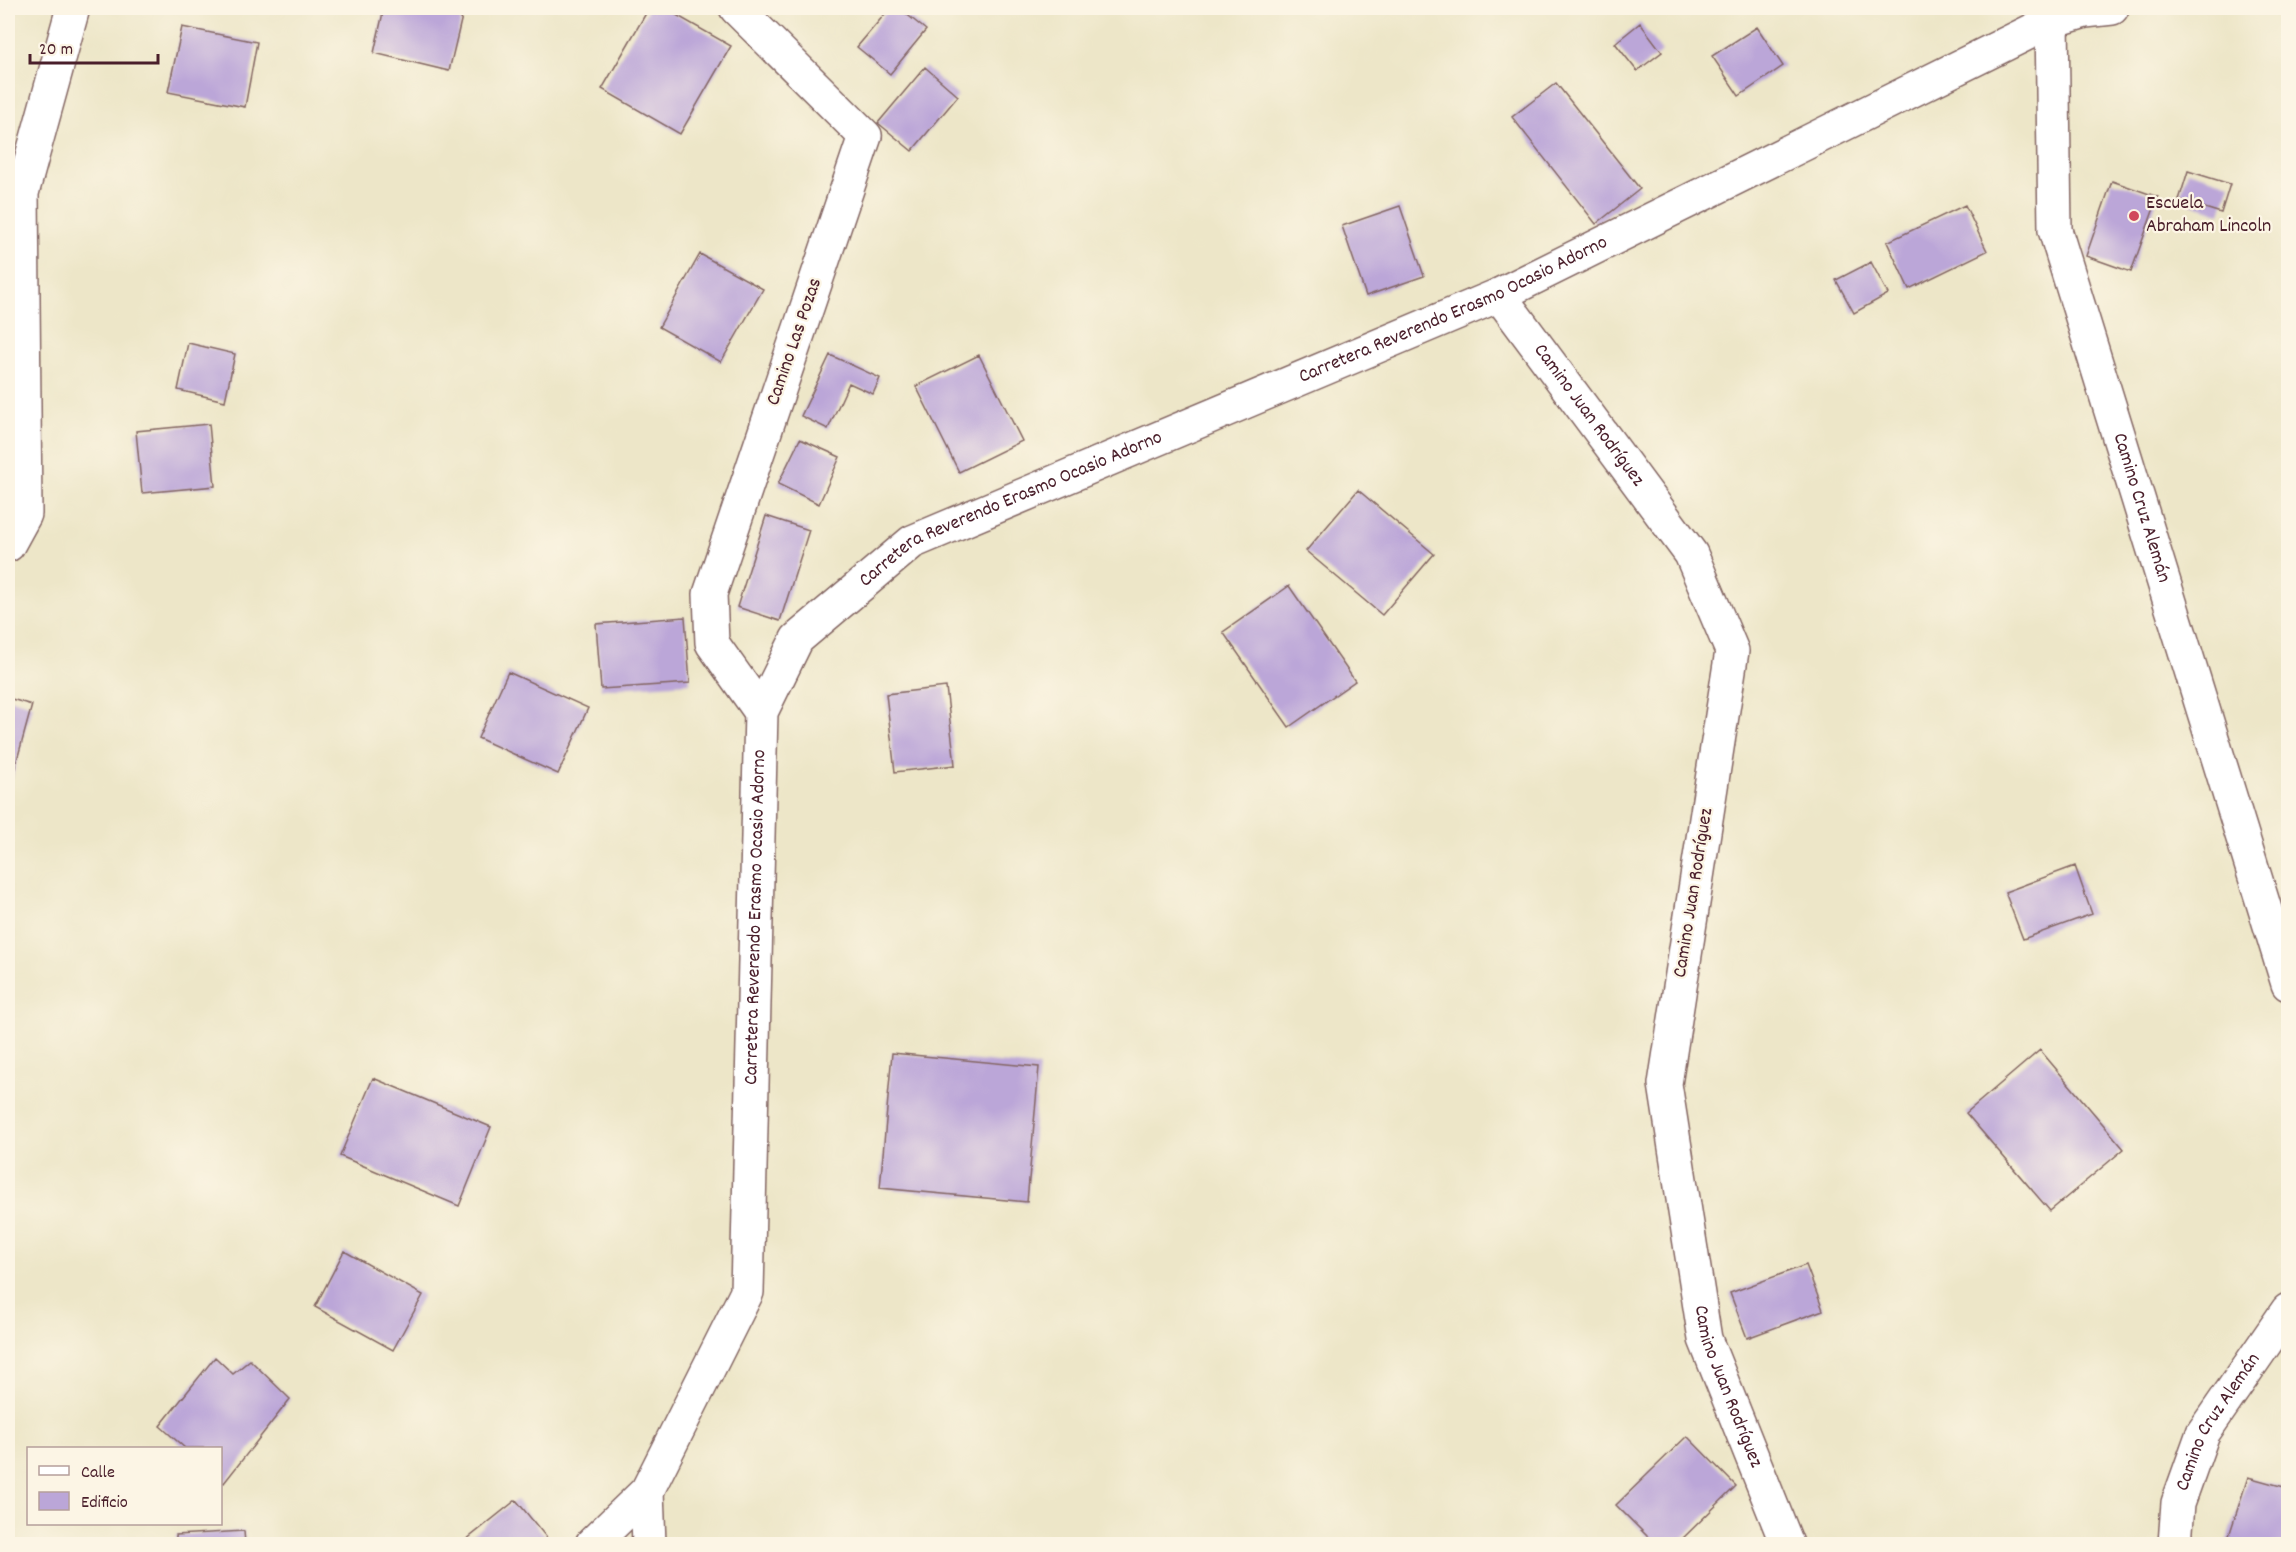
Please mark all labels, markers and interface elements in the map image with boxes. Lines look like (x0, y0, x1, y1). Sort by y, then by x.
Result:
scale bar (30, 27, 158, 65)
text: 20 m (39, 38, 73, 63)
place label: Escuela Abraham Lincoln (2146, 190, 2271, 241)
marker: Escuela Abraham Lincoln (2127, 209, 2141, 223)
street label: Carretera Reverendo Erasmo Ocasio Adorno (1295, 229, 1613, 392)
street label: Camino Las Pozas (760, 274, 830, 410)
street label: Camino Juan Rodríguez (1526, 338, 1651, 493)
street label: Carretera Reverendo Erasmo Ocasio Adorno (853, 424, 1167, 595)
street label: Camino Cruz Alemán (2105, 430, 2177, 586)
street label: Carretera Reverendo Erasmo Ocasio Adorno (738, 749, 774, 1085)
street label: Camino Juan Rodríguez (1667, 806, 1721, 980)
street label: Camino Juan Rodríguez (1686, 1303, 1769, 1473)
street label: Camino Cruz Alemán (2169, 1348, 2268, 1495)
legend (27, 1447, 222, 1525)
text: Calle (81, 1461, 115, 1486)
text: Edificio (81, 1491, 128, 1516)

